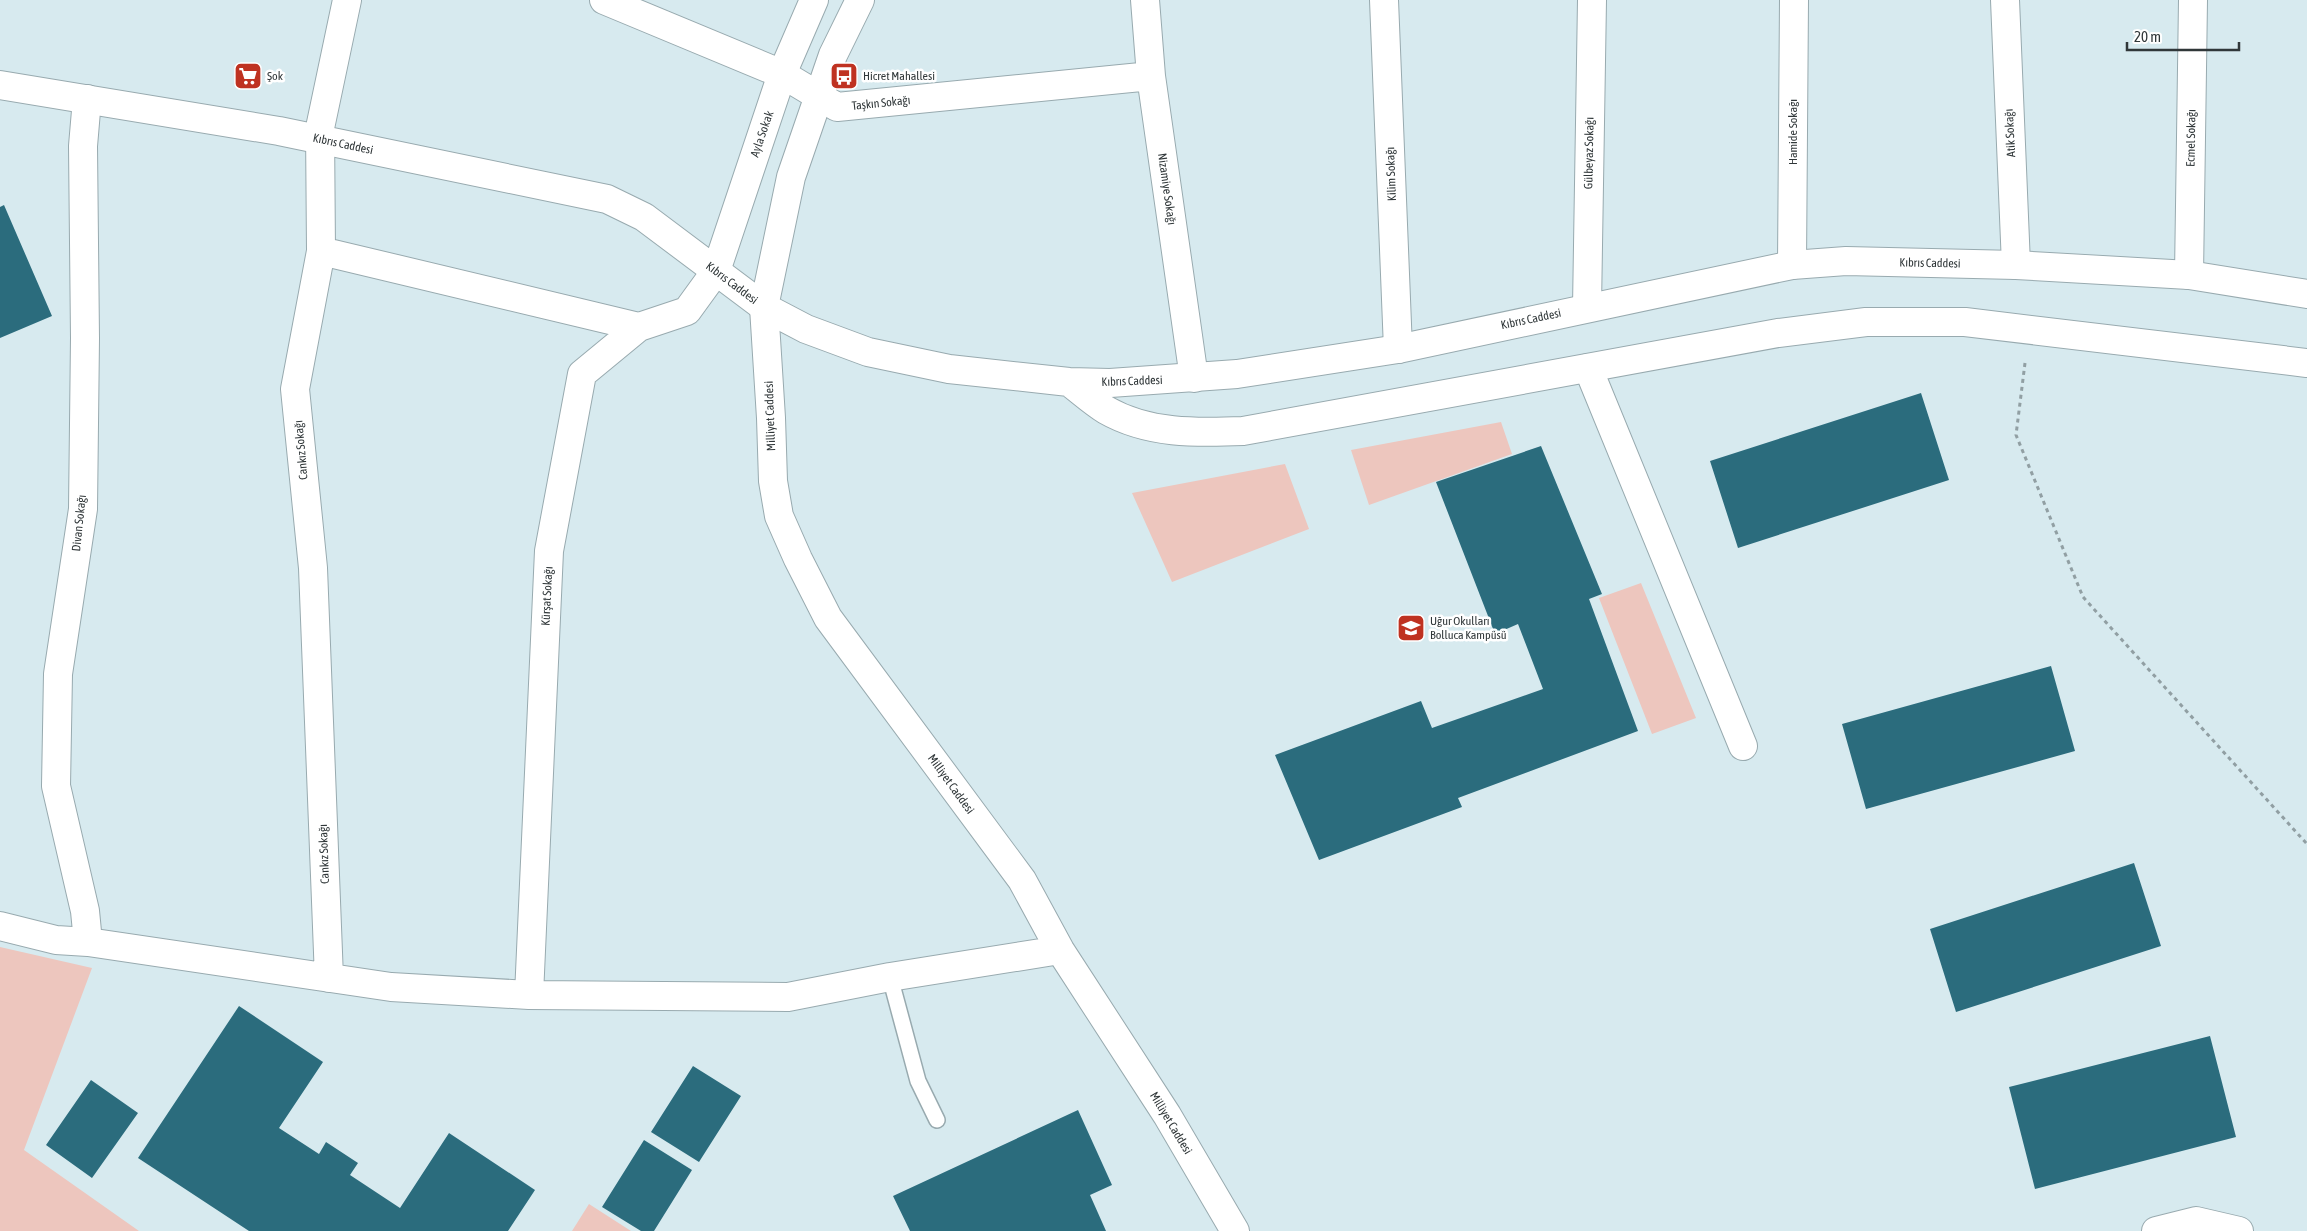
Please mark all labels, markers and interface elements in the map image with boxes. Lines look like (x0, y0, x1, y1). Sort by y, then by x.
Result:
scale bar (2127, 20, 2240, 52)
text: 20 m (2134, 28, 2161, 45)
supermarket icon: Şok (233, 61, 263, 91)
bus stop icon: Hicret Mahallesi (829, 61, 859, 91)
place label: Şok (267, 69, 284, 83)
place label: Hicret Mahallesi (863, 69, 935, 83)
street label: Taşkın Sokağı (851, 93, 911, 113)
street label: Hamide Sokağı (1786, 99, 1800, 165)
street label: Ayla Sokak (748, 108, 777, 159)
street label: Atik Sokağı (2002, 108, 2018, 158)
street label: Ecmel Sokağı (2183, 109, 2199, 167)
street label: Gülbeyaz Sokağı (1581, 117, 1597, 189)
street label: Kıbrıs Caddesi (312, 131, 374, 157)
street label: Kilim Sokağı (1383, 147, 1399, 201)
street label: Nizamiye Sokağı (1155, 152, 1179, 226)
street label: Kıbrıs Caddesi (1899, 255, 1961, 271)
street label: Kıbrıs Caddesi (703, 259, 761, 307)
street label: Kıbrıs Caddesi (1500, 306, 1562, 332)
street label: Kıbrıs Caddesi (1101, 373, 1163, 389)
street label: Milliyet Caddesi (762, 381, 778, 451)
street label: Cankız Sokağı (291, 420, 311, 480)
street label: Divan Sokağı (69, 494, 89, 552)
street label: Kürşat Sokağı (538, 566, 556, 626)
school or university icon: Uğur Okulları Bolluca Kampüsü (1396, 613, 1426, 643)
place label: Uğur Okulları Bolluca Kampüsü (1430, 614, 1507, 642)
street label: Milliyet Caddesi (925, 752, 977, 816)
street label: Cankız Sokağı (316, 824, 332, 884)
street label: Milliyet Caddesi (1147, 1089, 1195, 1157)

